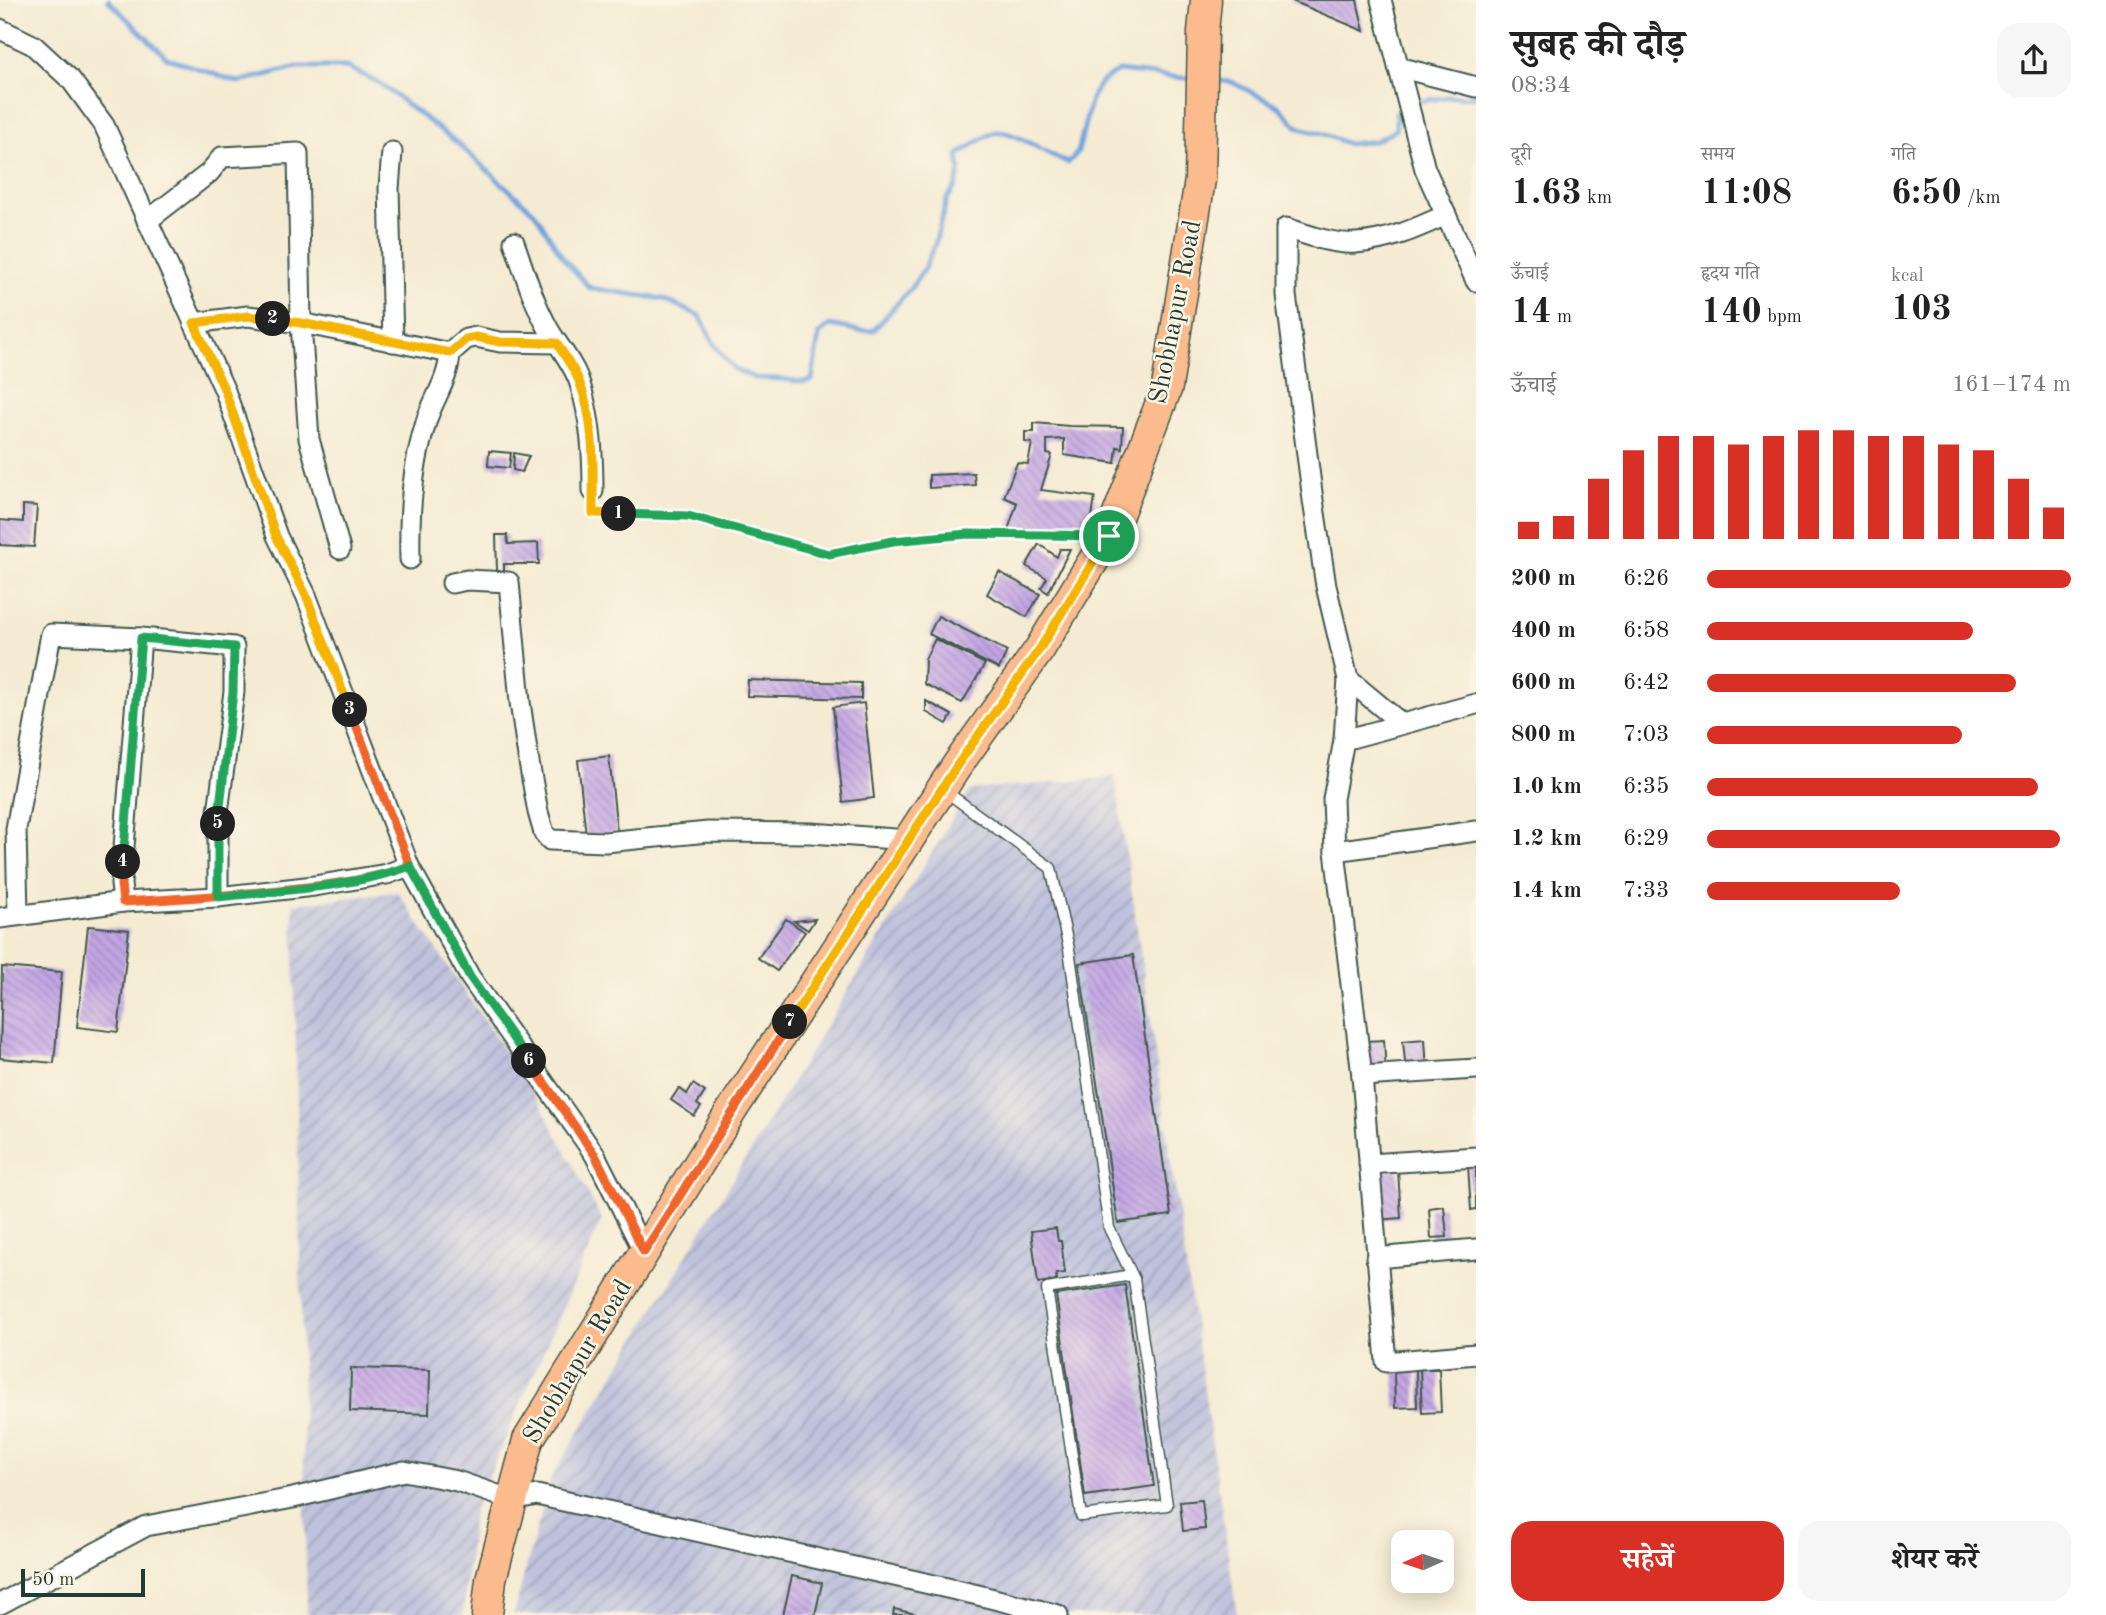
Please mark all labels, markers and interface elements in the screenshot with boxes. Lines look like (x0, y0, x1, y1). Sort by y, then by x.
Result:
button: share (1997, 23, 2071, 97)
text: सुबह की दौड़ (1511, 27, 1685, 65)
text: 08:34 (1511, 74, 1571, 97)
text: दूरी (1511, 146, 1532, 165)
text: समय (1701, 146, 1734, 165)
text: गति (1891, 146, 1916, 165)
text: 1.63 (1511, 176, 1582, 211)
text: 11:08 (1701, 176, 1792, 211)
text: 6:50 (1891, 176, 1962, 211)
text: km (1582, 189, 1612, 208)
text: /km (1962, 189, 2001, 208)
street label: Shobhapur Road (1145, 218, 1207, 406)
text: ऊँचाई (1511, 265, 1548, 284)
text: हृदय गति (1701, 265, 1760, 284)
text: kcal (1891, 267, 1924, 286)
text: 103 (1891, 292, 1952, 327)
text: 14 (1511, 295, 1552, 330)
text: 140 (1701, 295, 1762, 330)
pin: 2 (256, 302, 290, 336)
text: m (1552, 308, 1572, 327)
text: bpm (1762, 308, 1802, 327)
text: 2 (267, 309, 278, 328)
text: 161–174 m (1952, 373, 2071, 396)
text: ऊँचाई (1511, 374, 1556, 397)
pin: 1 (602, 496, 636, 532)
text: 1 (613, 504, 624, 523)
pin (1079, 506, 1139, 566)
icon: arrive (1090, 517, 1128, 555)
text: 200 m (1511, 567, 1576, 590)
text: 6:26 (1623, 567, 1669, 590)
text: 400 m (1511, 619, 1576, 642)
text: 6:58 (1623, 619, 1669, 642)
text: 600 m (1511, 671, 1576, 694)
text: 6:42 (1623, 671, 1669, 694)
pin: 3 (332, 692, 368, 728)
text: 3 (344, 700, 355, 719)
text: 800 m (1511, 723, 1576, 746)
text: 7:03 (1623, 723, 1669, 746)
text: 1.0 km (1511, 775, 1582, 798)
text: 6:35 (1623, 775, 1669, 798)
pin: 5 (200, 806, 235, 842)
text: 5 (212, 814, 223, 833)
text: 1.2 km (1511, 827, 1582, 850)
text: 6:29 (1623, 827, 1669, 850)
pin: 4 (106, 844, 140, 880)
text: 4 (117, 852, 128, 871)
text: 1.4 km (1511, 879, 1582, 902)
text: 7:33 (1623, 879, 1669, 902)
pin: 7 (772, 1004, 808, 1040)
text: 7 (784, 1012, 795, 1031)
pin: 6 (512, 1044, 546, 1078)
text: 6 (523, 1051, 534, 1070)
street label: Shobhapur Road (519, 1275, 637, 1449)
button: सहेजें (1511, 1521, 1784, 1601)
button: शेयर करें (1798, 1521, 2071, 1601)
north arrow (1391, 1530, 1454, 1592)
map controls (1391, 1530, 1454, 1593)
scale bar (21, 1566, 145, 1598)
text: 50 m (32, 1571, 74, 1590)

